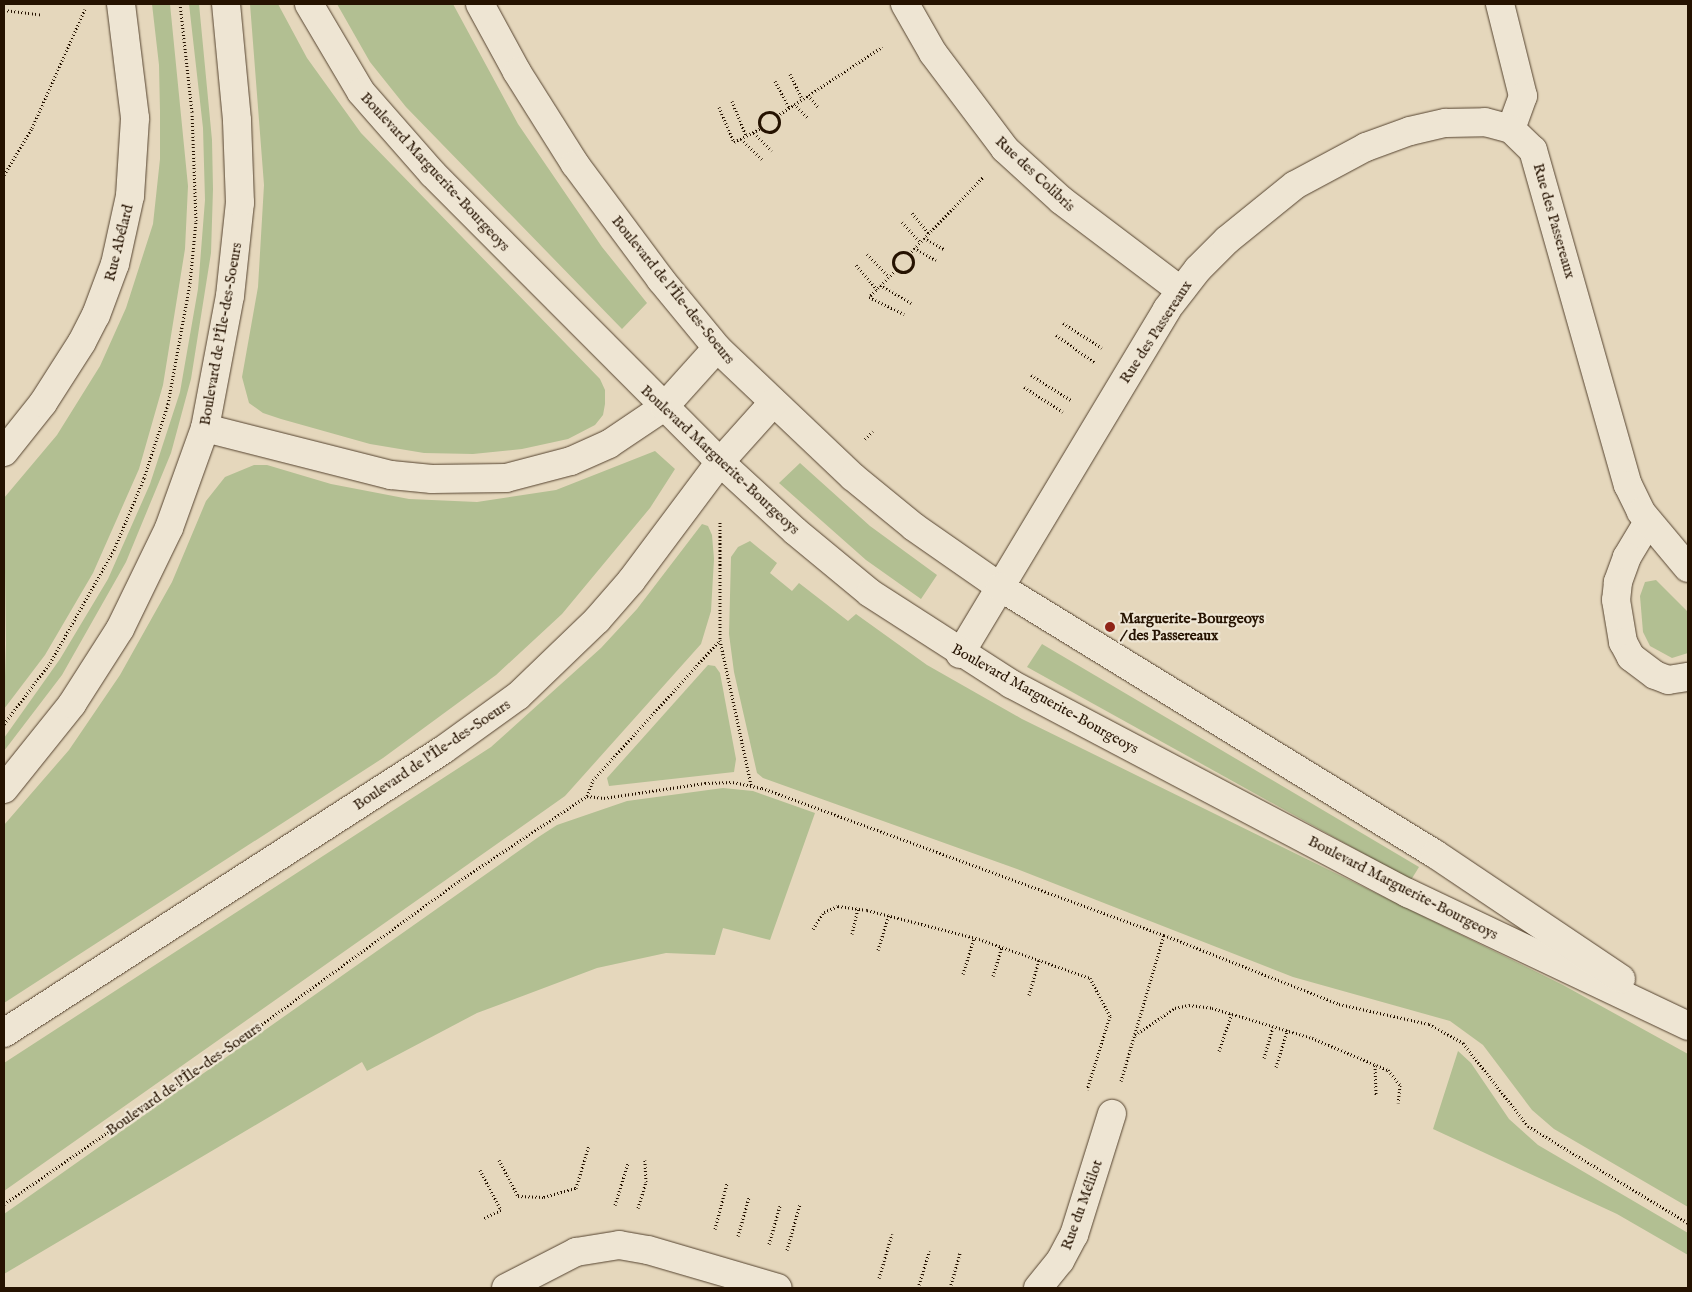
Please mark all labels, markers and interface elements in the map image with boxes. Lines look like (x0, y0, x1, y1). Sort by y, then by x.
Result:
street label: Boulevard Marguerite-Bourgeoys (357, 89, 513, 255)
street label: Rue des Colibris (991, 133, 1079, 215)
street label: Rue des Passereaux (1529, 161, 1579, 281)
street label: Rue Abélard (101, 203, 137, 283)
street label: Boulevard de l'Île-des-Soeurs (608, 212, 738, 368)
street label: Boulevard de l'Île-des-Soeurs (196, 241, 246, 427)
street label: Rue des Passereaux (1116, 277, 1196, 387)
street label: Boulevard Marguerite-Bourgeoys (637, 382, 803, 538)
place label: Marguerite-Bourgeoys / des Passereaux (1120, 609, 1264, 644)
marker: Marguerite-Bourgeoys / des Passereaux (1104, 621, 1116, 633)
street label: Boulevard Marguerite-Bourgeoys (948, 640, 1142, 758)
street label: Boulevard de l'Île-des-Soeurs (350, 696, 514, 814)
street label: Boulevard Marguerite-Bourgeoys (1305, 832, 1501, 944)
street label: Boulevard de l'Île-des-Soeurs (103, 1018, 265, 1140)
street label: Rue du Mélilot (1057, 1157, 1107, 1253)

